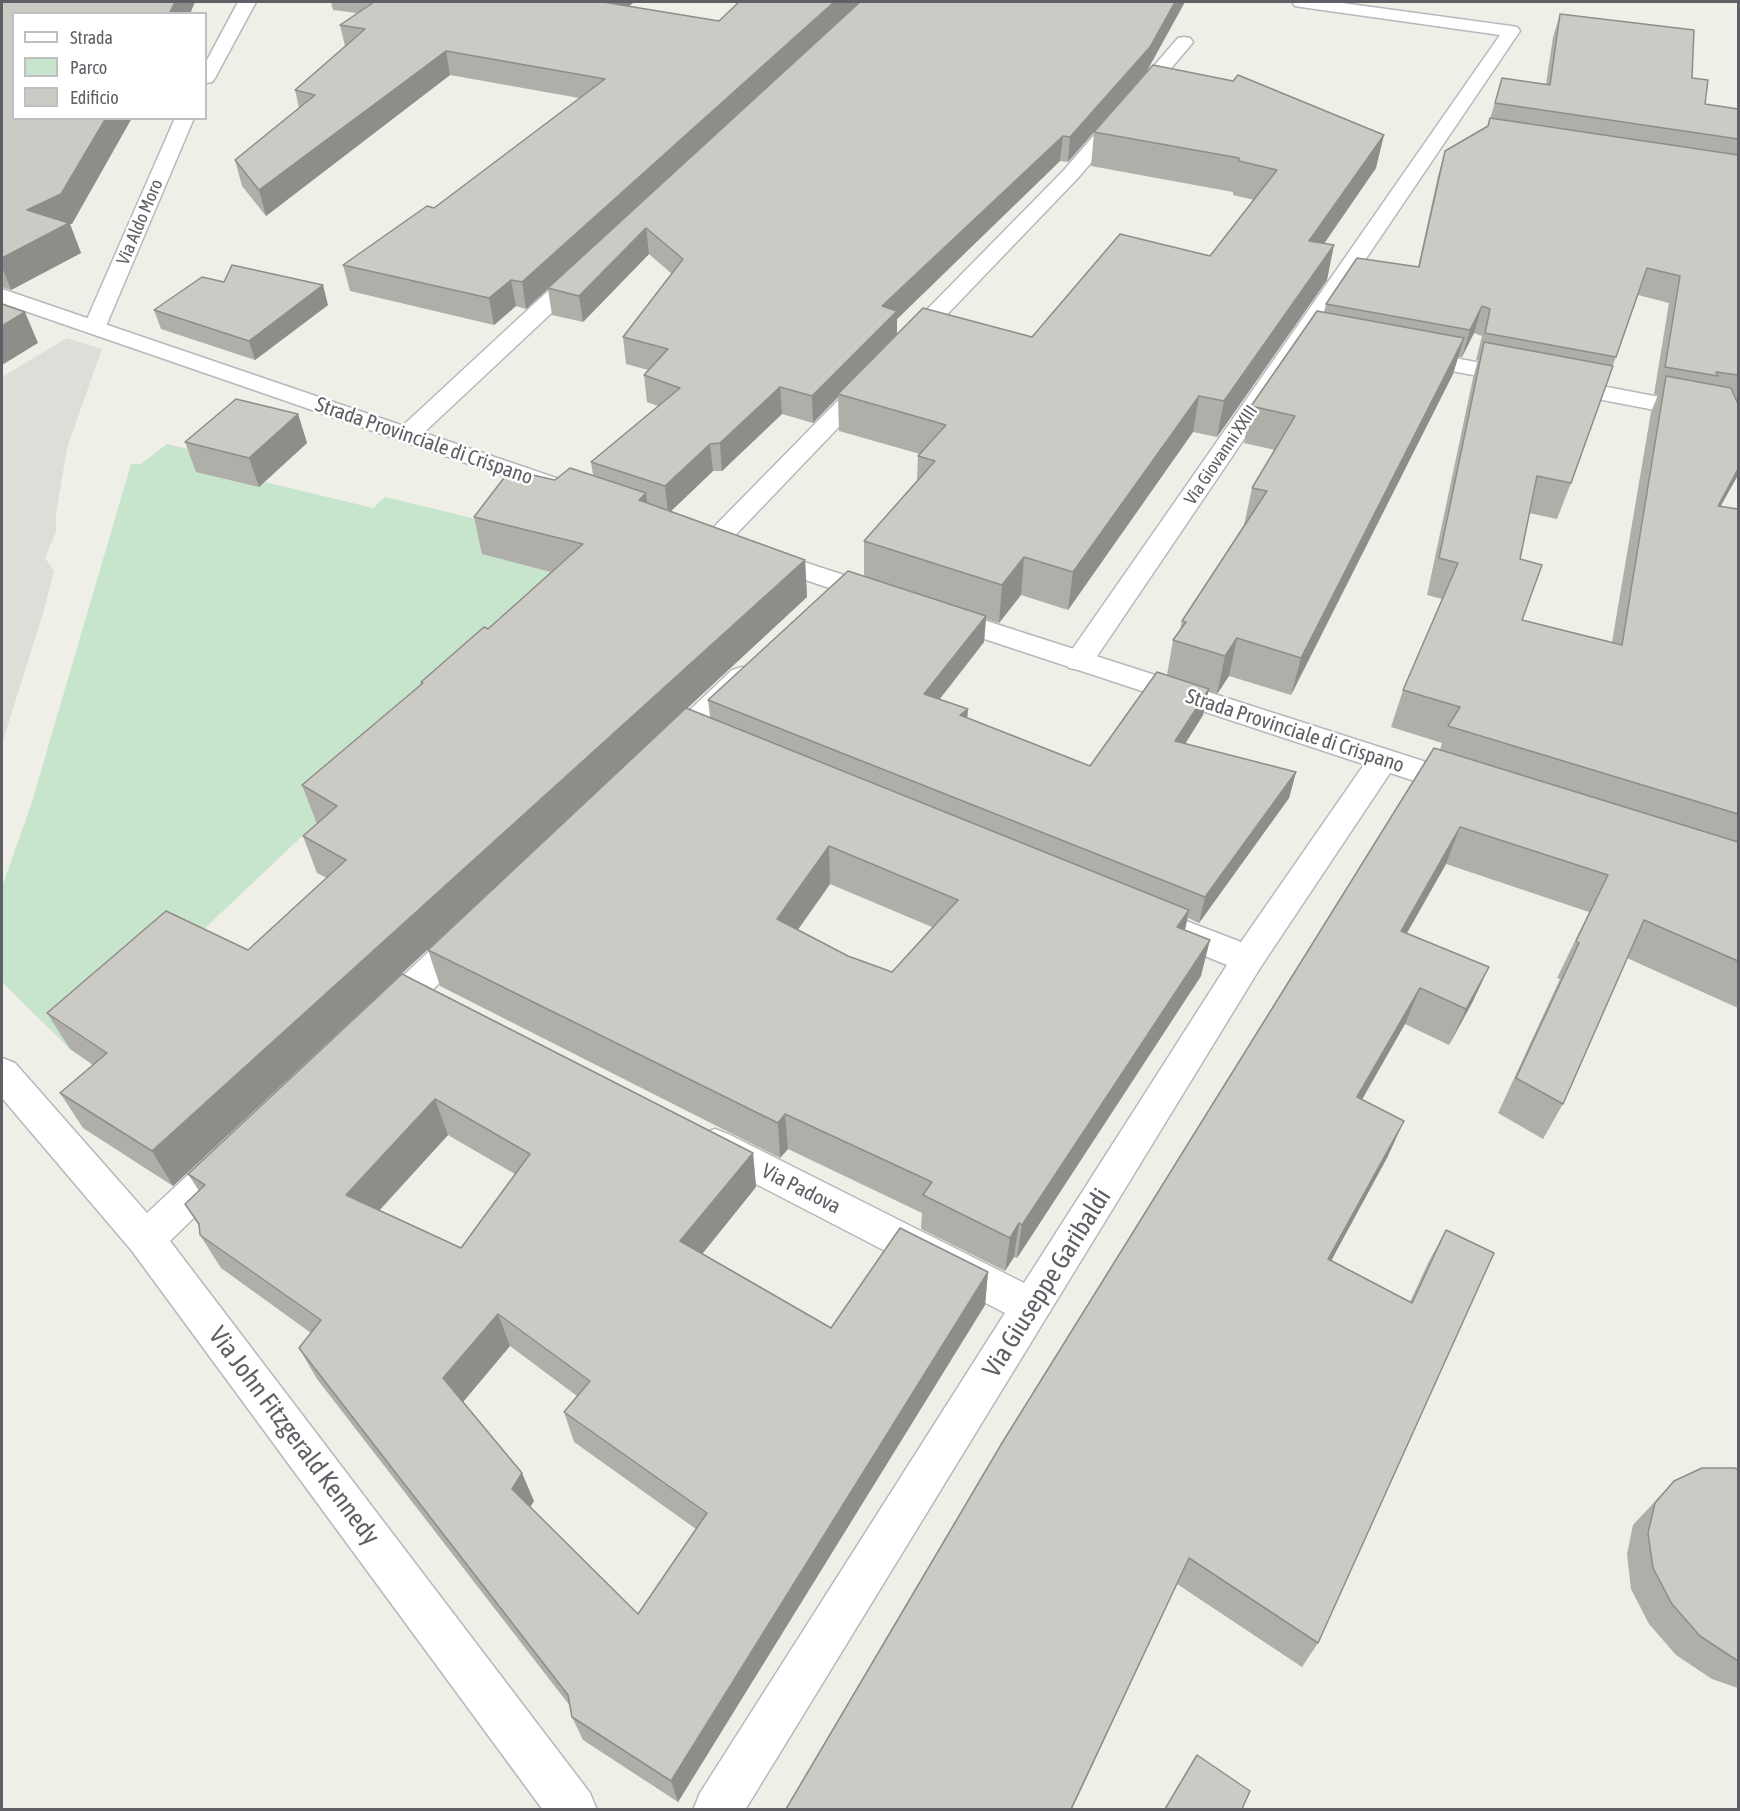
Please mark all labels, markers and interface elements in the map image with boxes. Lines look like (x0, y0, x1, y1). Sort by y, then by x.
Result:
legend (12, 12, 207, 120)
text: Strada (70, 27, 113, 48)
text: Parco (70, 57, 107, 78)
text: Edificio (70, 87, 119, 108)
street label: Via Aldo Moro (112, 176, 168, 268)
street label: Strada Provinciale di Crispano (312, 392, 536, 490)
street label: Via Giovanni XXIII (1180, 401, 1262, 509)
street label: Strada Provinciale di Crispano (1183, 684, 1407, 778)
street label: Via Padova (757, 1158, 845, 1220)
street label: Via Giuseppe Garibaldi (976, 1183, 1118, 1383)
street label: Via John Fitzgerald Kennedy (202, 1321, 386, 1551)

